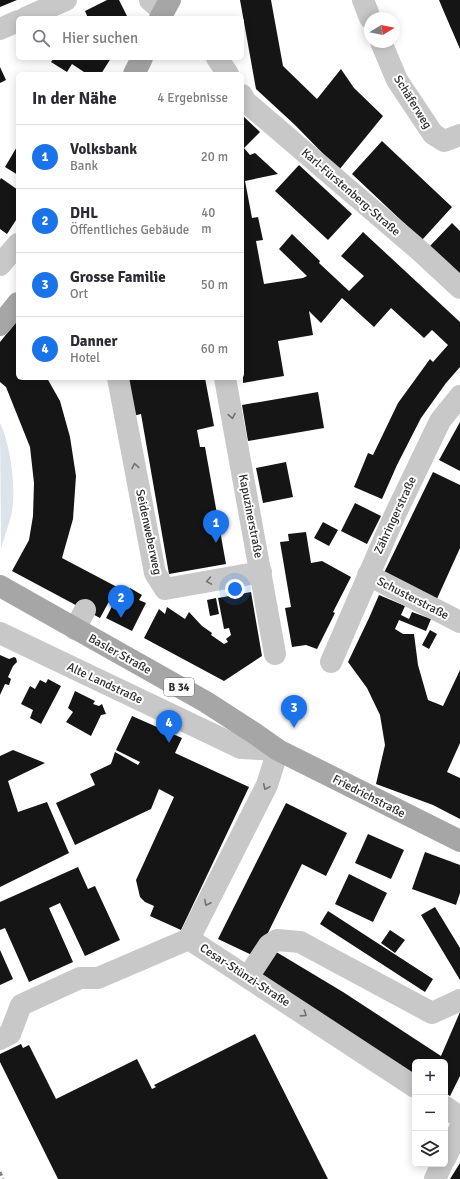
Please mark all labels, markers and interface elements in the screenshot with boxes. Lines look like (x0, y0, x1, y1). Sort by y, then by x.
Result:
north arrow (364, 12, 400, 48)
search box (16, 16, 244, 60)
icon: search (30, 27, 52, 49)
text: Hier suchen (62, 29, 138, 47)
street label: Schäferweg (390, 73, 435, 132)
text: In der Nähe (32, 88, 117, 109)
text: 4 Ergebnisse (157, 90, 228, 106)
text: Volksbank (70, 140, 137, 158)
street label: Karl-Fürstenberg-Straße (298, 145, 403, 239)
text: 1 (41, 149, 49, 165)
text: 20 m (201, 149, 228, 165)
text: Bank (70, 158, 98, 174)
text: DHL (70, 204, 98, 222)
text: 40 m (201, 205, 215, 237)
text: 2 (41, 213, 49, 229)
text: Öffentliches Gebäude (70, 222, 189, 238)
text: Grosse Familie (70, 268, 166, 286)
text: 3 (41, 277, 49, 293)
text: 50 m (201, 277, 228, 293)
text: Ort (70, 286, 88, 302)
text: Danner (70, 332, 117, 350)
text: 4 (41, 341, 49, 357)
text: 60 m (201, 341, 228, 357)
text: Hotel (70, 350, 100, 366)
one-way arrow (227, 413, 236, 419)
one-way arrow (131, 463, 139, 469)
street label: Kapuzinerstraße (235, 473, 266, 559)
street label: Zähringerstraße (371, 474, 420, 556)
street label: Seidenweberweg (132, 488, 165, 576)
pin: 1 (203, 510, 229, 543)
street label: Schusterstraße (374, 574, 451, 623)
one-way arrow (206, 576, 212, 585)
your location (225, 579, 245, 599)
pin: 2 (108, 585, 134, 618)
street label: Basler Straße (86, 631, 154, 678)
street label: Alte Landstraße (65, 659, 145, 708)
road number: B 34 (164, 678, 194, 696)
pin: 3 (281, 695, 307, 728)
pin: 4 (156, 710, 182, 743)
street label: Friedrichstraße (330, 772, 408, 821)
one-way arrow (262, 784, 270, 791)
one-way arrow (205, 899, 212, 907)
street label: Cesar-Stünzi-Straße (197, 941, 293, 1010)
one-way arrow (300, 1009, 307, 1017)
map controls (412, 1059, 448, 1167)
button: + (412, 1059, 448, 1095)
button: − (412, 1095, 448, 1131)
button: layers (412, 1131, 448, 1167)

